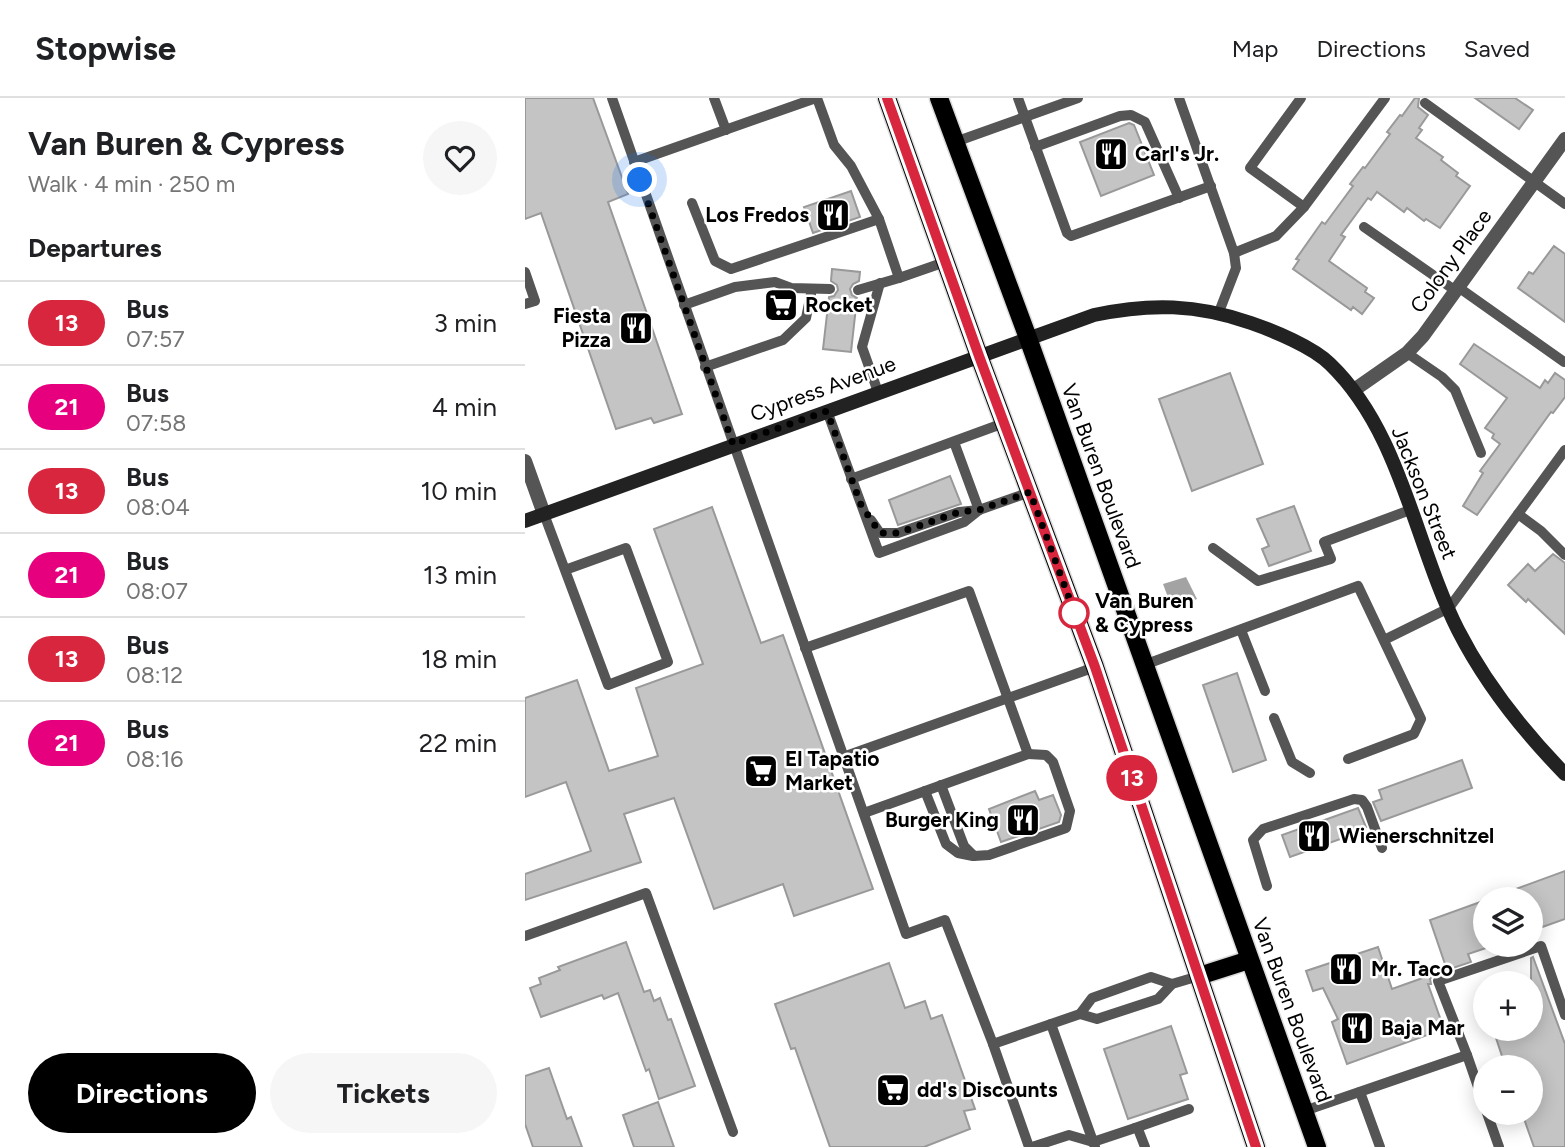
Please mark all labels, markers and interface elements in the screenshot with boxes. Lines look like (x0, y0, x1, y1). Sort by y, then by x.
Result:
text: Stopwise (35, 29, 176, 68)
text: Map (1232, 34, 1278, 63)
text: Directions (1316, 34, 1426, 63)
text: Saved (1464, 34, 1530, 63)
button: heart (423, 121, 497, 195)
text: Van Buren & Cypress (28, 124, 345, 163)
restaurant icon: Carl's Jr. (1092, 135, 1130, 173)
place label: Carl's Jr. (1135, 141, 1219, 166)
your location (622, 162, 657, 197)
text: Walk · 4 min · 250 m (28, 170, 235, 198)
restaurant icon: Los Fredos (814, 196, 852, 234)
place label: Los Fredos (705, 202, 809, 227)
street label: Colony Place (1405, 204, 1497, 317)
text: Departures (28, 232, 162, 264)
supermarket icon: Rocket (762, 286, 800, 324)
place label: Rocket (805, 292, 873, 317)
text: Bus (126, 293, 169, 325)
place label: Fiesta Pizza (553, 303, 611, 352)
text: 3 min (434, 307, 497, 339)
text: 13 (55, 308, 78, 337)
restaurant icon: Fiesta Pizza (617, 309, 655, 347)
text: 07:57 (126, 325, 185, 353)
street label: Cypress Avenue (747, 351, 899, 426)
text: Bus (126, 377, 169, 409)
street label: Van Buren Boulevard (1056, 380, 1147, 572)
text: 4 min (432, 391, 497, 423)
text: 21 (54, 392, 79, 421)
text: 07:58 (126, 409, 186, 437)
street label: Jackson Street (1387, 423, 1462, 563)
text: Bus (126, 461, 169, 493)
text: 10 min (421, 475, 497, 507)
text: 13 (55, 476, 78, 505)
text: 08:04 (126, 493, 190, 521)
text: Bus (126, 545, 169, 577)
text: 13 min (423, 559, 497, 591)
text: 21 (54, 560, 79, 589)
text: 08:07 (126, 577, 188, 605)
place label: Van Buren & Cypress (1095, 588, 1194, 637)
marker: Van Buren & Cypress (1059, 598, 1089, 628)
text: Bus (126, 629, 169, 661)
text: 18 min (421, 643, 497, 675)
text: 13 (55, 644, 78, 673)
text: 08:12 (126, 661, 183, 689)
text: Bus (126, 713, 169, 745)
text: 22 min (419, 727, 497, 759)
text: 21 (54, 728, 79, 757)
text: 08:16 (126, 745, 183, 773)
place label: El Tapatio Market (785, 746, 880, 795)
supermarket icon: El Tapatio Market (742, 752, 780, 790)
line badge: 13 (1101, 755, 1163, 801)
text: 13 (1120, 763, 1144, 792)
restaurant icon: Burger King (1004, 801, 1042, 839)
place label: Burger King (885, 807, 999, 832)
restaurant icon: Wienerschnitzel (1295, 817, 1333, 855)
place label: Wienerschnitzel (1339, 823, 1494, 848)
map controls (1473, 887, 1543, 1125)
button: layers (1473, 887, 1543, 957)
street label: Van Buren Boulevard (1247, 914, 1338, 1106)
restaurant icon: Mr. Taco (1327, 950, 1365, 988)
place label: Mr. Taco (1371, 956, 1453, 981)
button: + (1473, 971, 1543, 1041)
restaurant icon: Baja Mar (1338, 1009, 1376, 1047)
place label: Baja Mar (1381, 1015, 1465, 1040)
button: Directions (28, 1053, 256, 1133)
button: Tickets (270, 1053, 497, 1133)
button: − (1473, 1055, 1543, 1125)
supermarket icon: dd's Discounts (874, 1071, 912, 1109)
place label: dd's Discounts (917, 1077, 1058, 1102)

